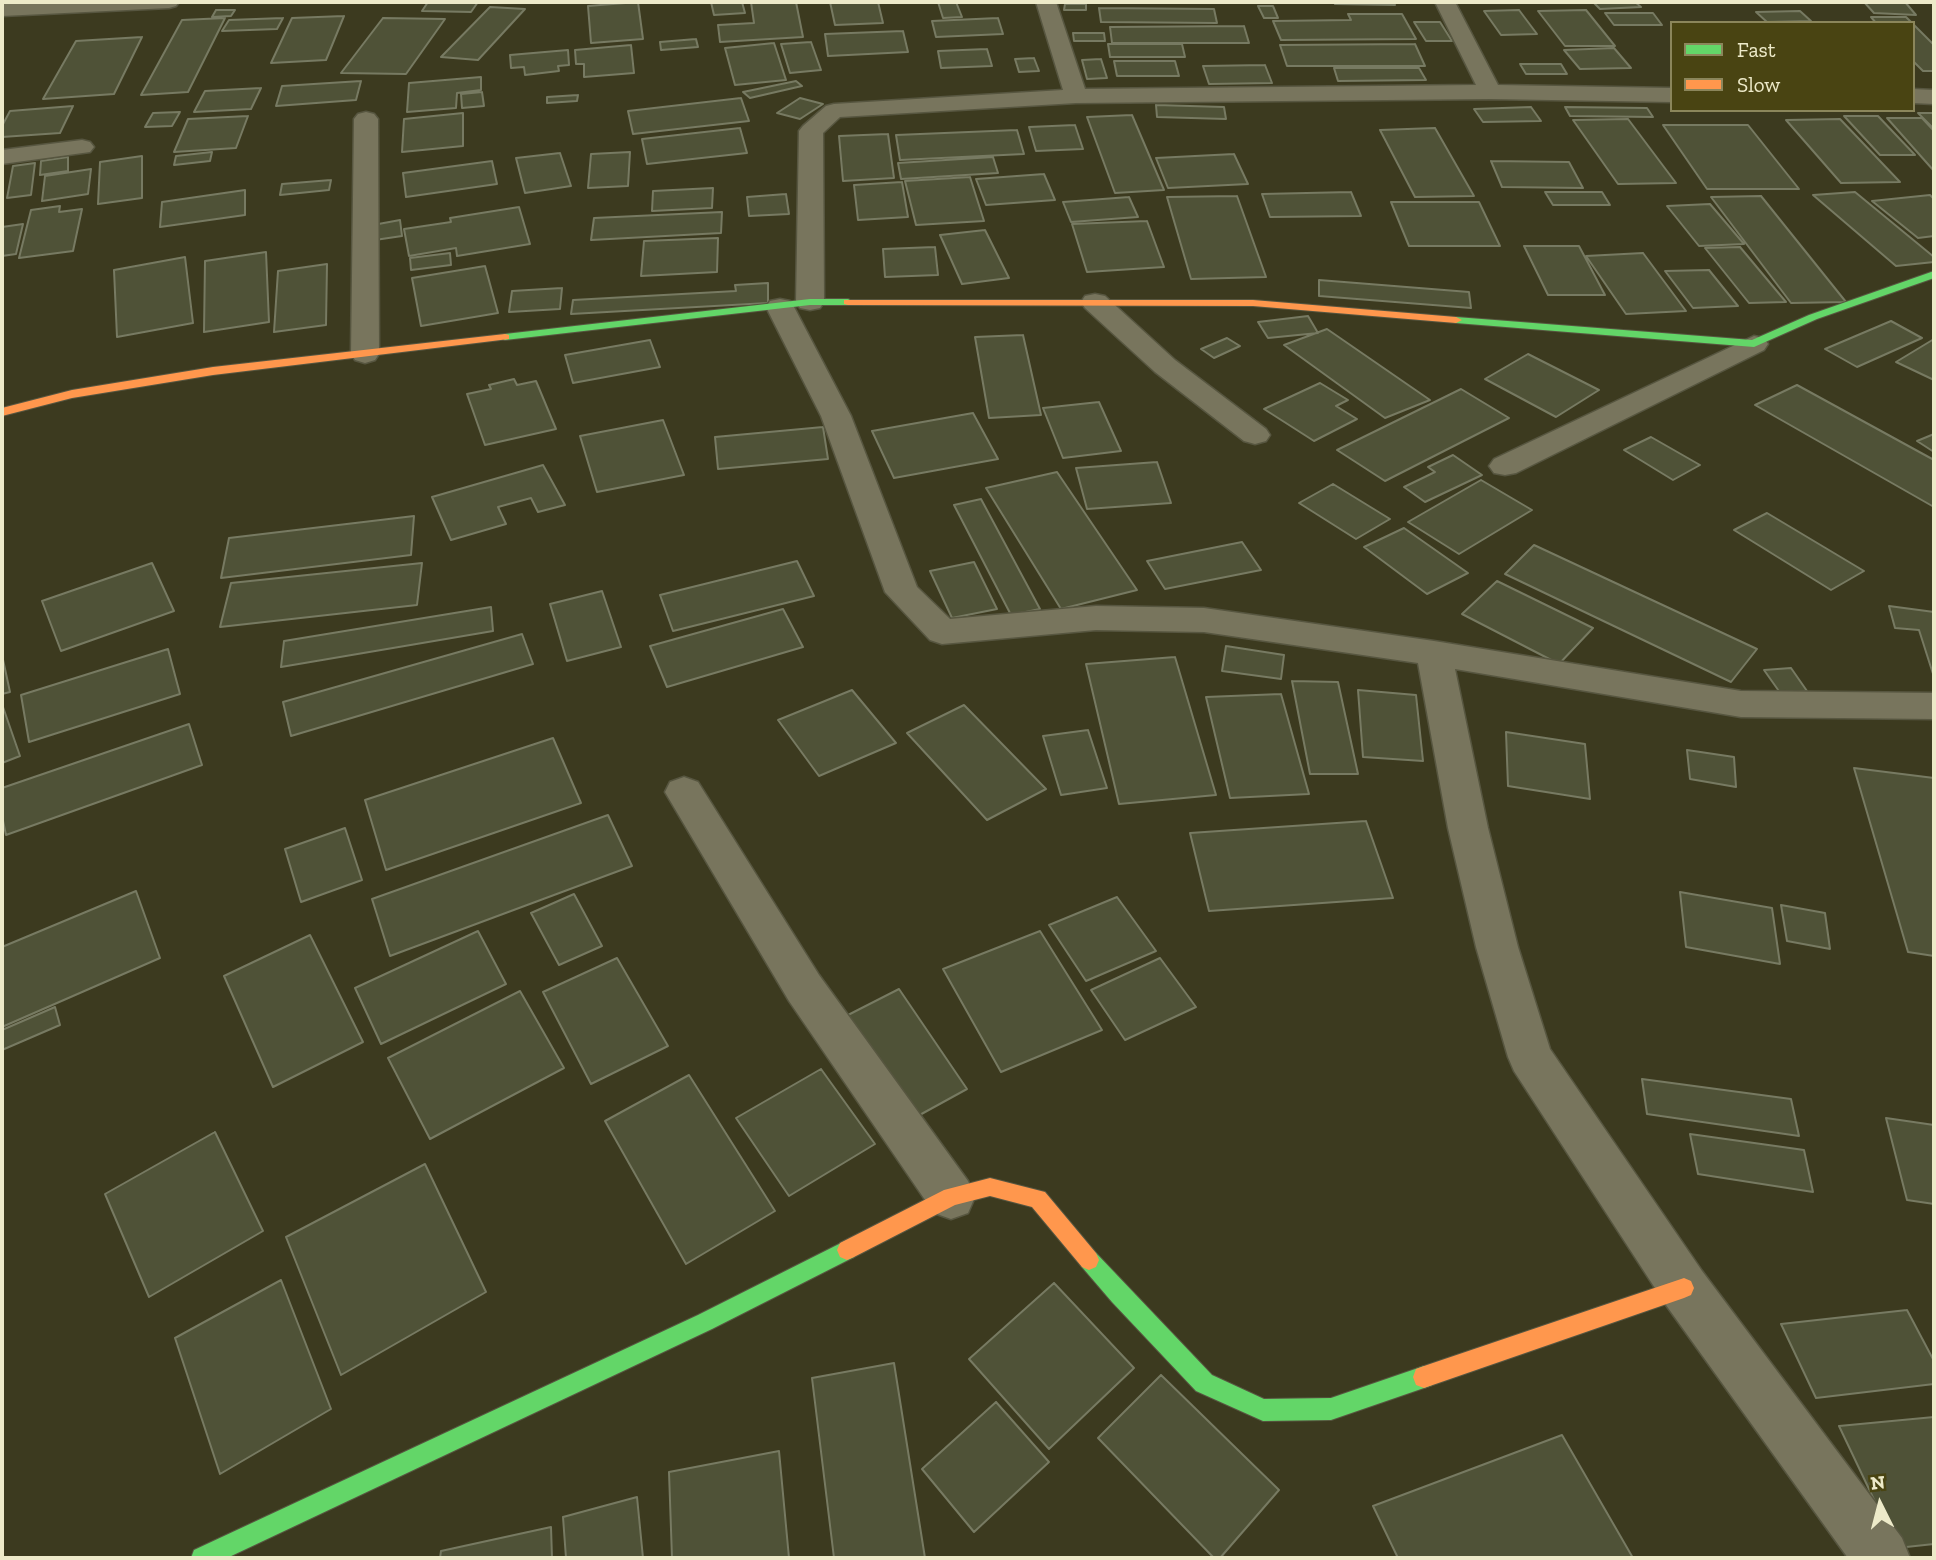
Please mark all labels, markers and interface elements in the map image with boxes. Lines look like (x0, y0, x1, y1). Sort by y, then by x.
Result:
legend (1670, 21, 1915, 112)
text: Fast (1737, 37, 1776, 62)
text: Slow (1737, 72, 1780, 97)
north arrow (1845, 1469, 1915, 1539)
text: N (1869, 1470, 1886, 1495)

